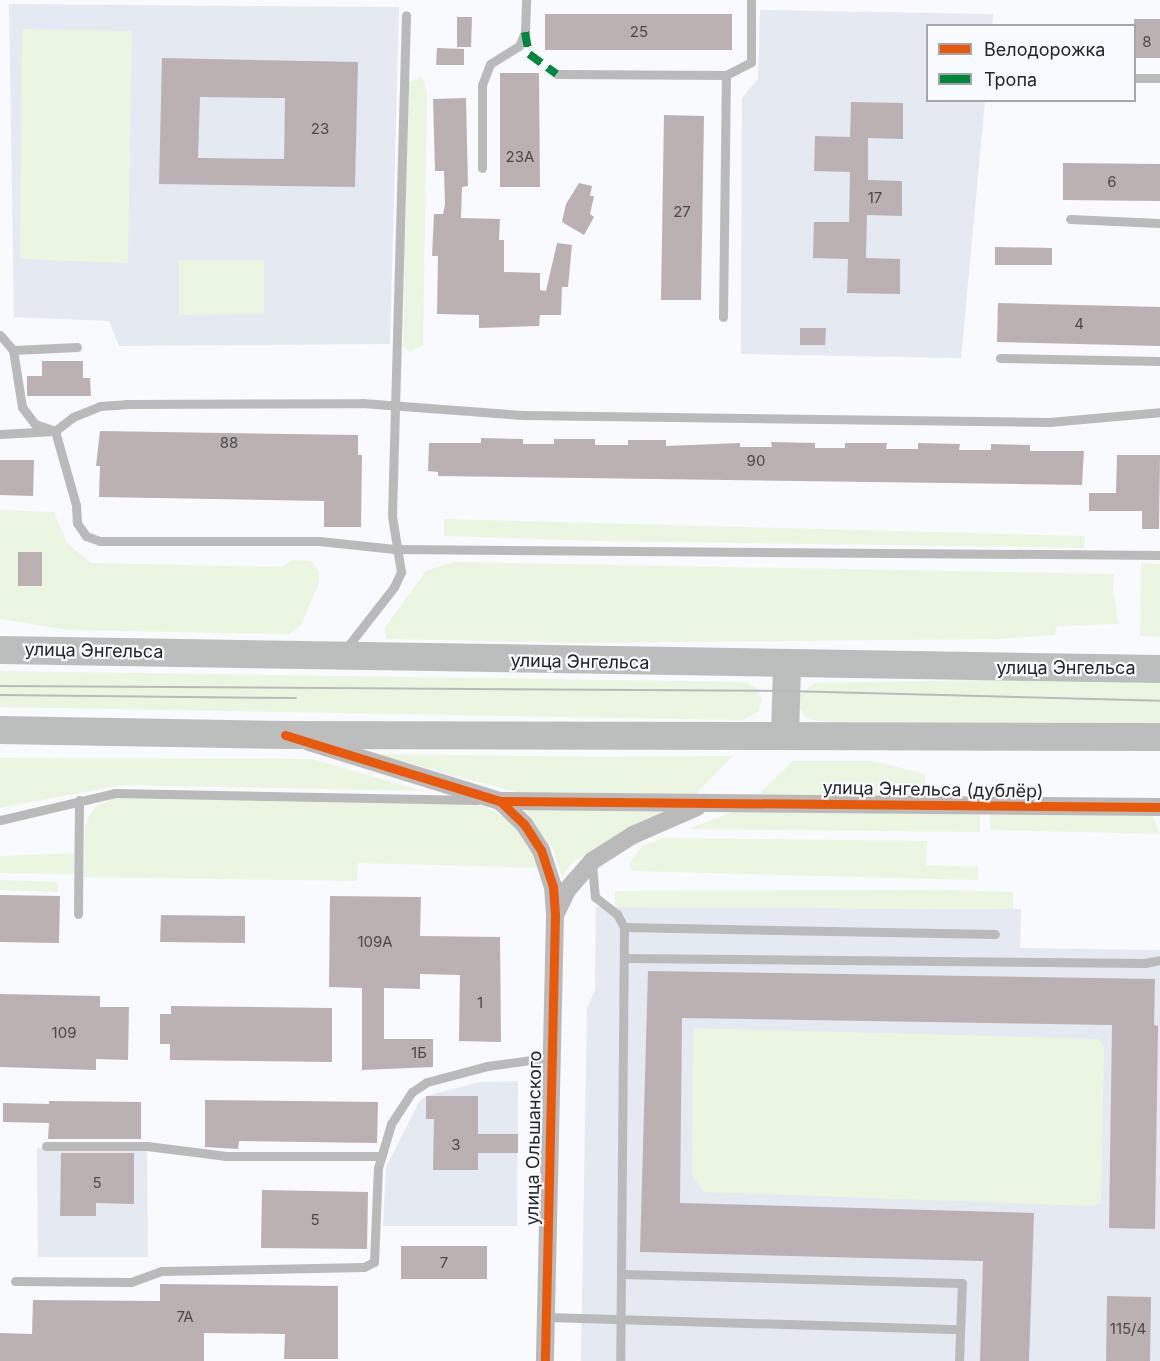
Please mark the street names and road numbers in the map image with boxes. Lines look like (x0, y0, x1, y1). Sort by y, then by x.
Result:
street label: улица Энгельса (24, 639, 164, 663)
street label: улица Энгельса (510, 650, 650, 674)
street label: улица Энгельса (996, 657, 1136, 679)
street label: улица Энгельса (дублёр) (822, 777, 1044, 803)
street label: улица Ольшанского (522, 1050, 546, 1226)

